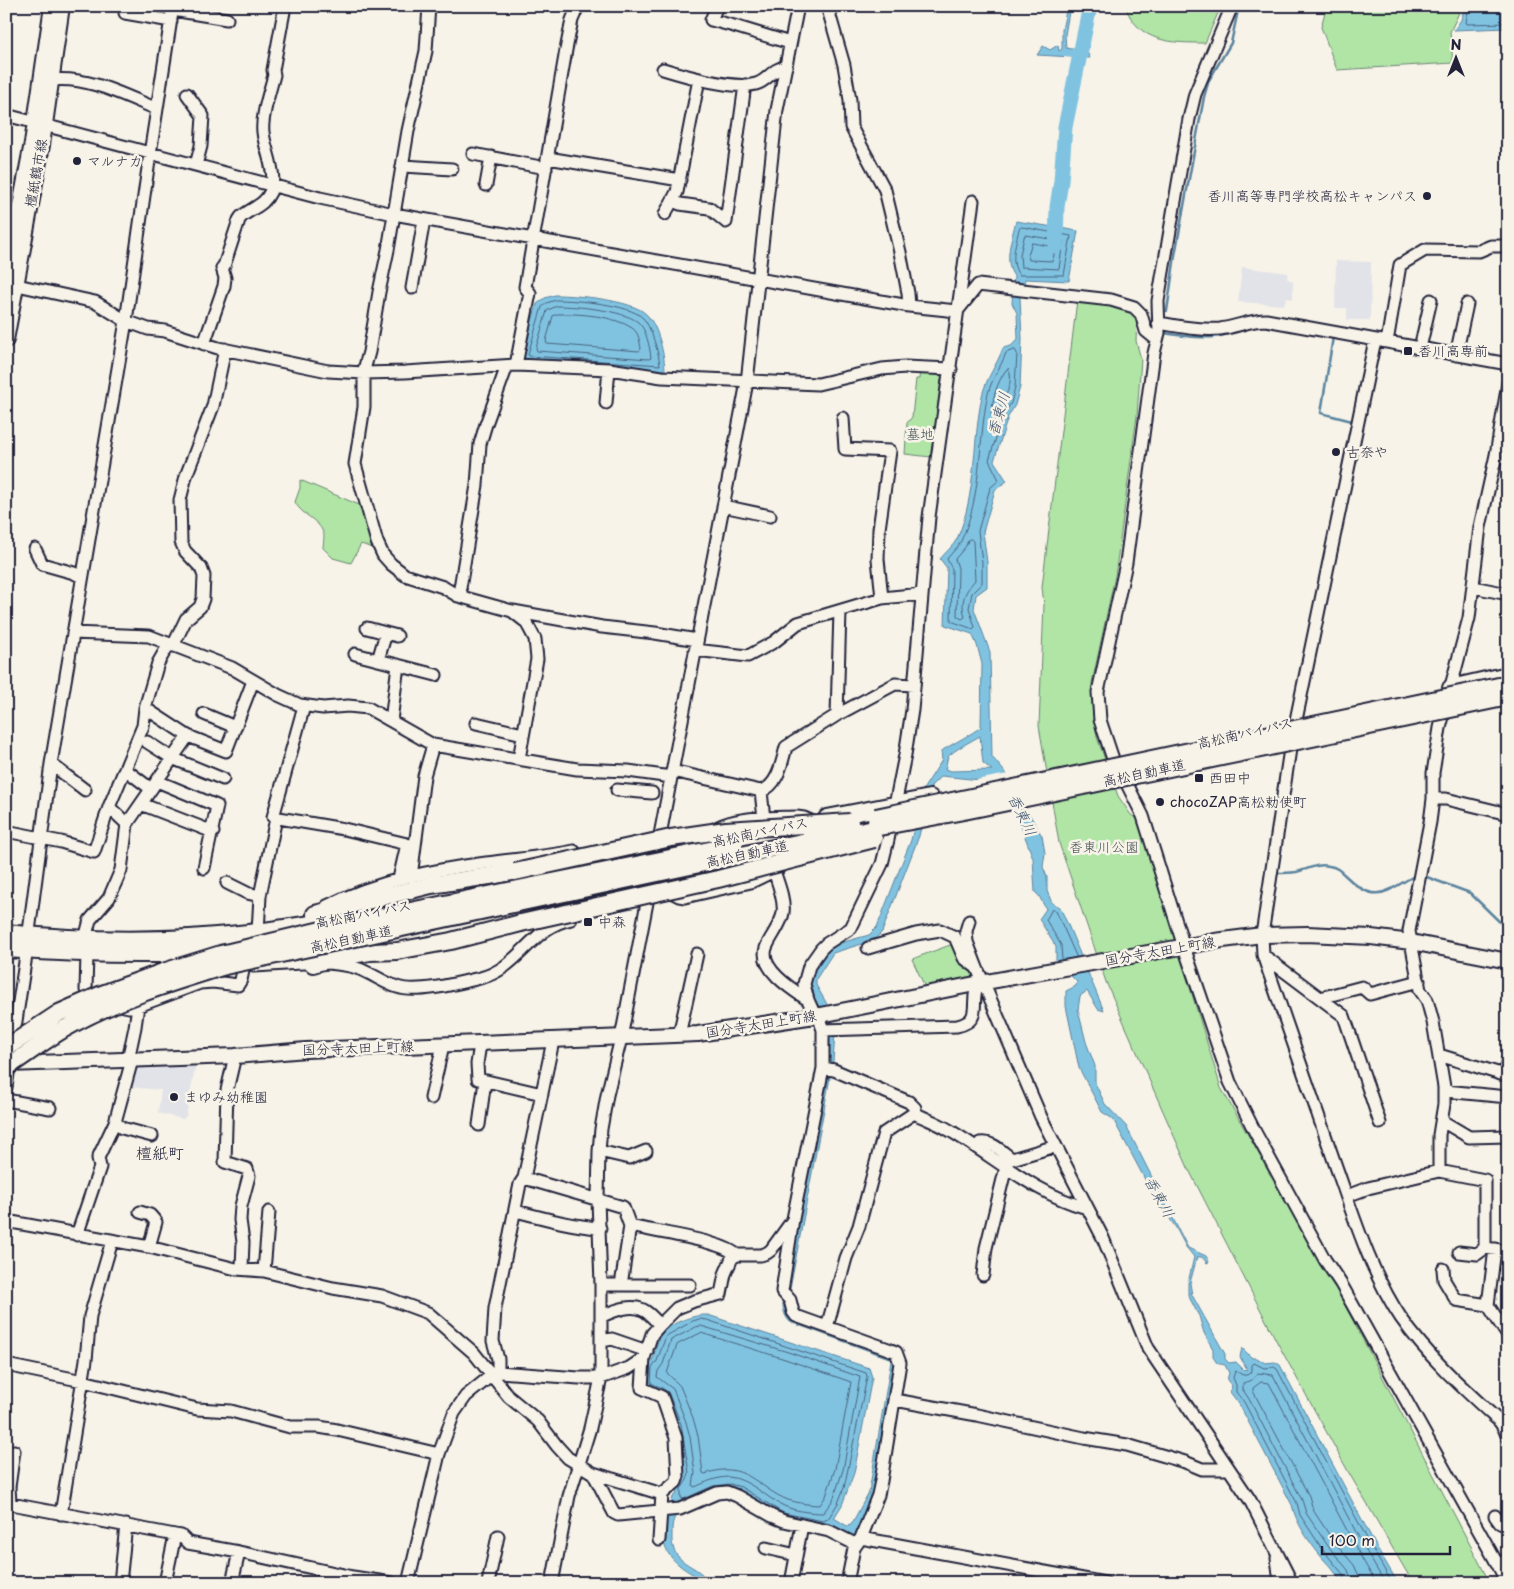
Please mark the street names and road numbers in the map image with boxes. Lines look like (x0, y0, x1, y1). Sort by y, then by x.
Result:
street label: 檀紙鶴市線 (19, 137, 52, 209)
street label: 高松南バイパス (1195, 711, 1295, 754)
street label: 高松自動車道 (1101, 754, 1187, 792)
street label: 高松南バイパス (710, 811, 810, 852)
street label: 高松自動車道 (704, 835, 790, 873)
street label: 高松南バイパス (313, 894, 413, 933)
street label: 高松自動車道 (308, 920, 394, 958)
street label: 国分寺太田上町線 (1103, 930, 1217, 971)
street label: 国分寺太田上町線 (704, 1004, 818, 1043)
street label: 国分寺太田上町線 (302, 1035, 414, 1060)

